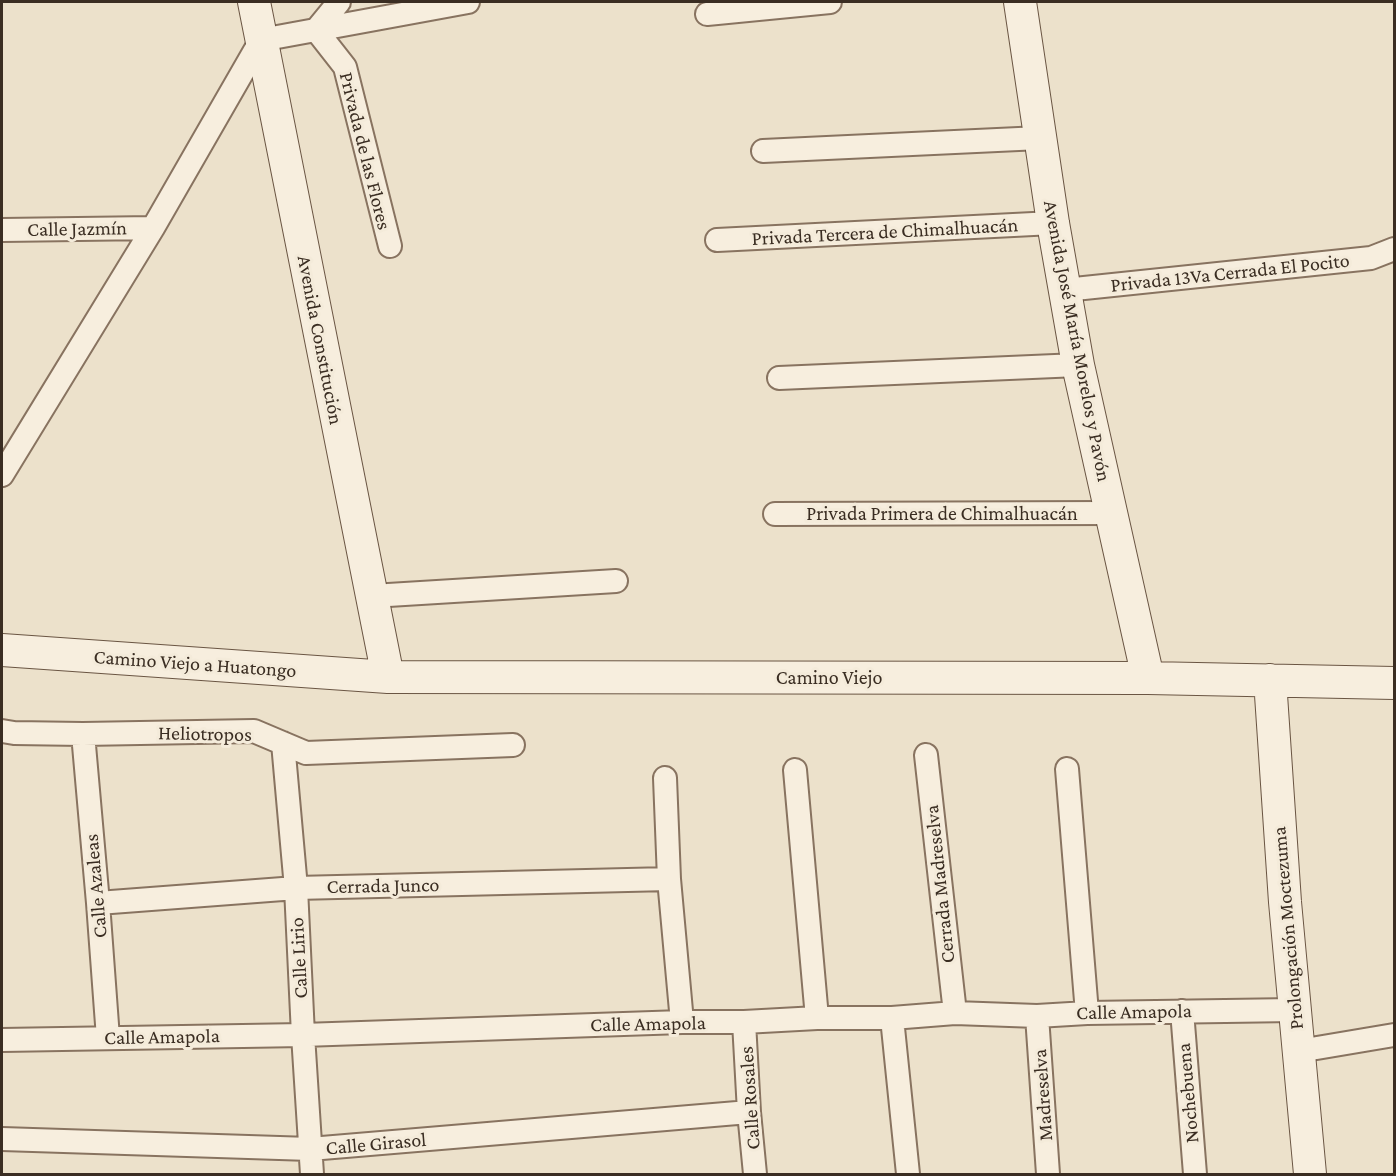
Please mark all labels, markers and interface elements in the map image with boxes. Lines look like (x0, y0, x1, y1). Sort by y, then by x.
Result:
street label: Privada de las Flores (334, 70, 396, 232)
street label: Avenida José María Morelos y Pavón (1038, 198, 1116, 484)
street label: Privada Tercera de Chimalhuacán (751, 213, 1019, 251)
street label: Calle Jazmín (27, 216, 127, 242)
street label: Privada 13Va Cerrada El Pocito (1109, 249, 1351, 297)
street label: Avenida Constitución (292, 253, 348, 427)
street label: Privada Primera de Chimalhuacán (806, 502, 1078, 526)
street label: Camino Viejo a Huatongo (93, 645, 297, 683)
street label: Camino Viejo (776, 666, 882, 690)
street label: Heliotropos (158, 721, 252, 747)
street label: Cerrada Madreselva (920, 804, 960, 964)
street label: Prolongación Moctezuma (1267, 825, 1309, 1031)
street label: Calle Azaleas (80, 833, 112, 939)
street label: Cerrada Junco (327, 873, 439, 899)
street label: Calle Lirio (285, 917, 313, 999)
street label: Calle Amapola (1076, 999, 1192, 1025)
street label: Calle Amapola (590, 1011, 706, 1037)
street label: Calle Amapola (104, 1024, 220, 1050)
street label: Nochebuena (1172, 1042, 1204, 1144)
street label: Calle Rosales (734, 1045, 766, 1151)
street label: Madreselva (1028, 1048, 1058, 1142)
street label: Calle Girasol (325, 1128, 427, 1160)

